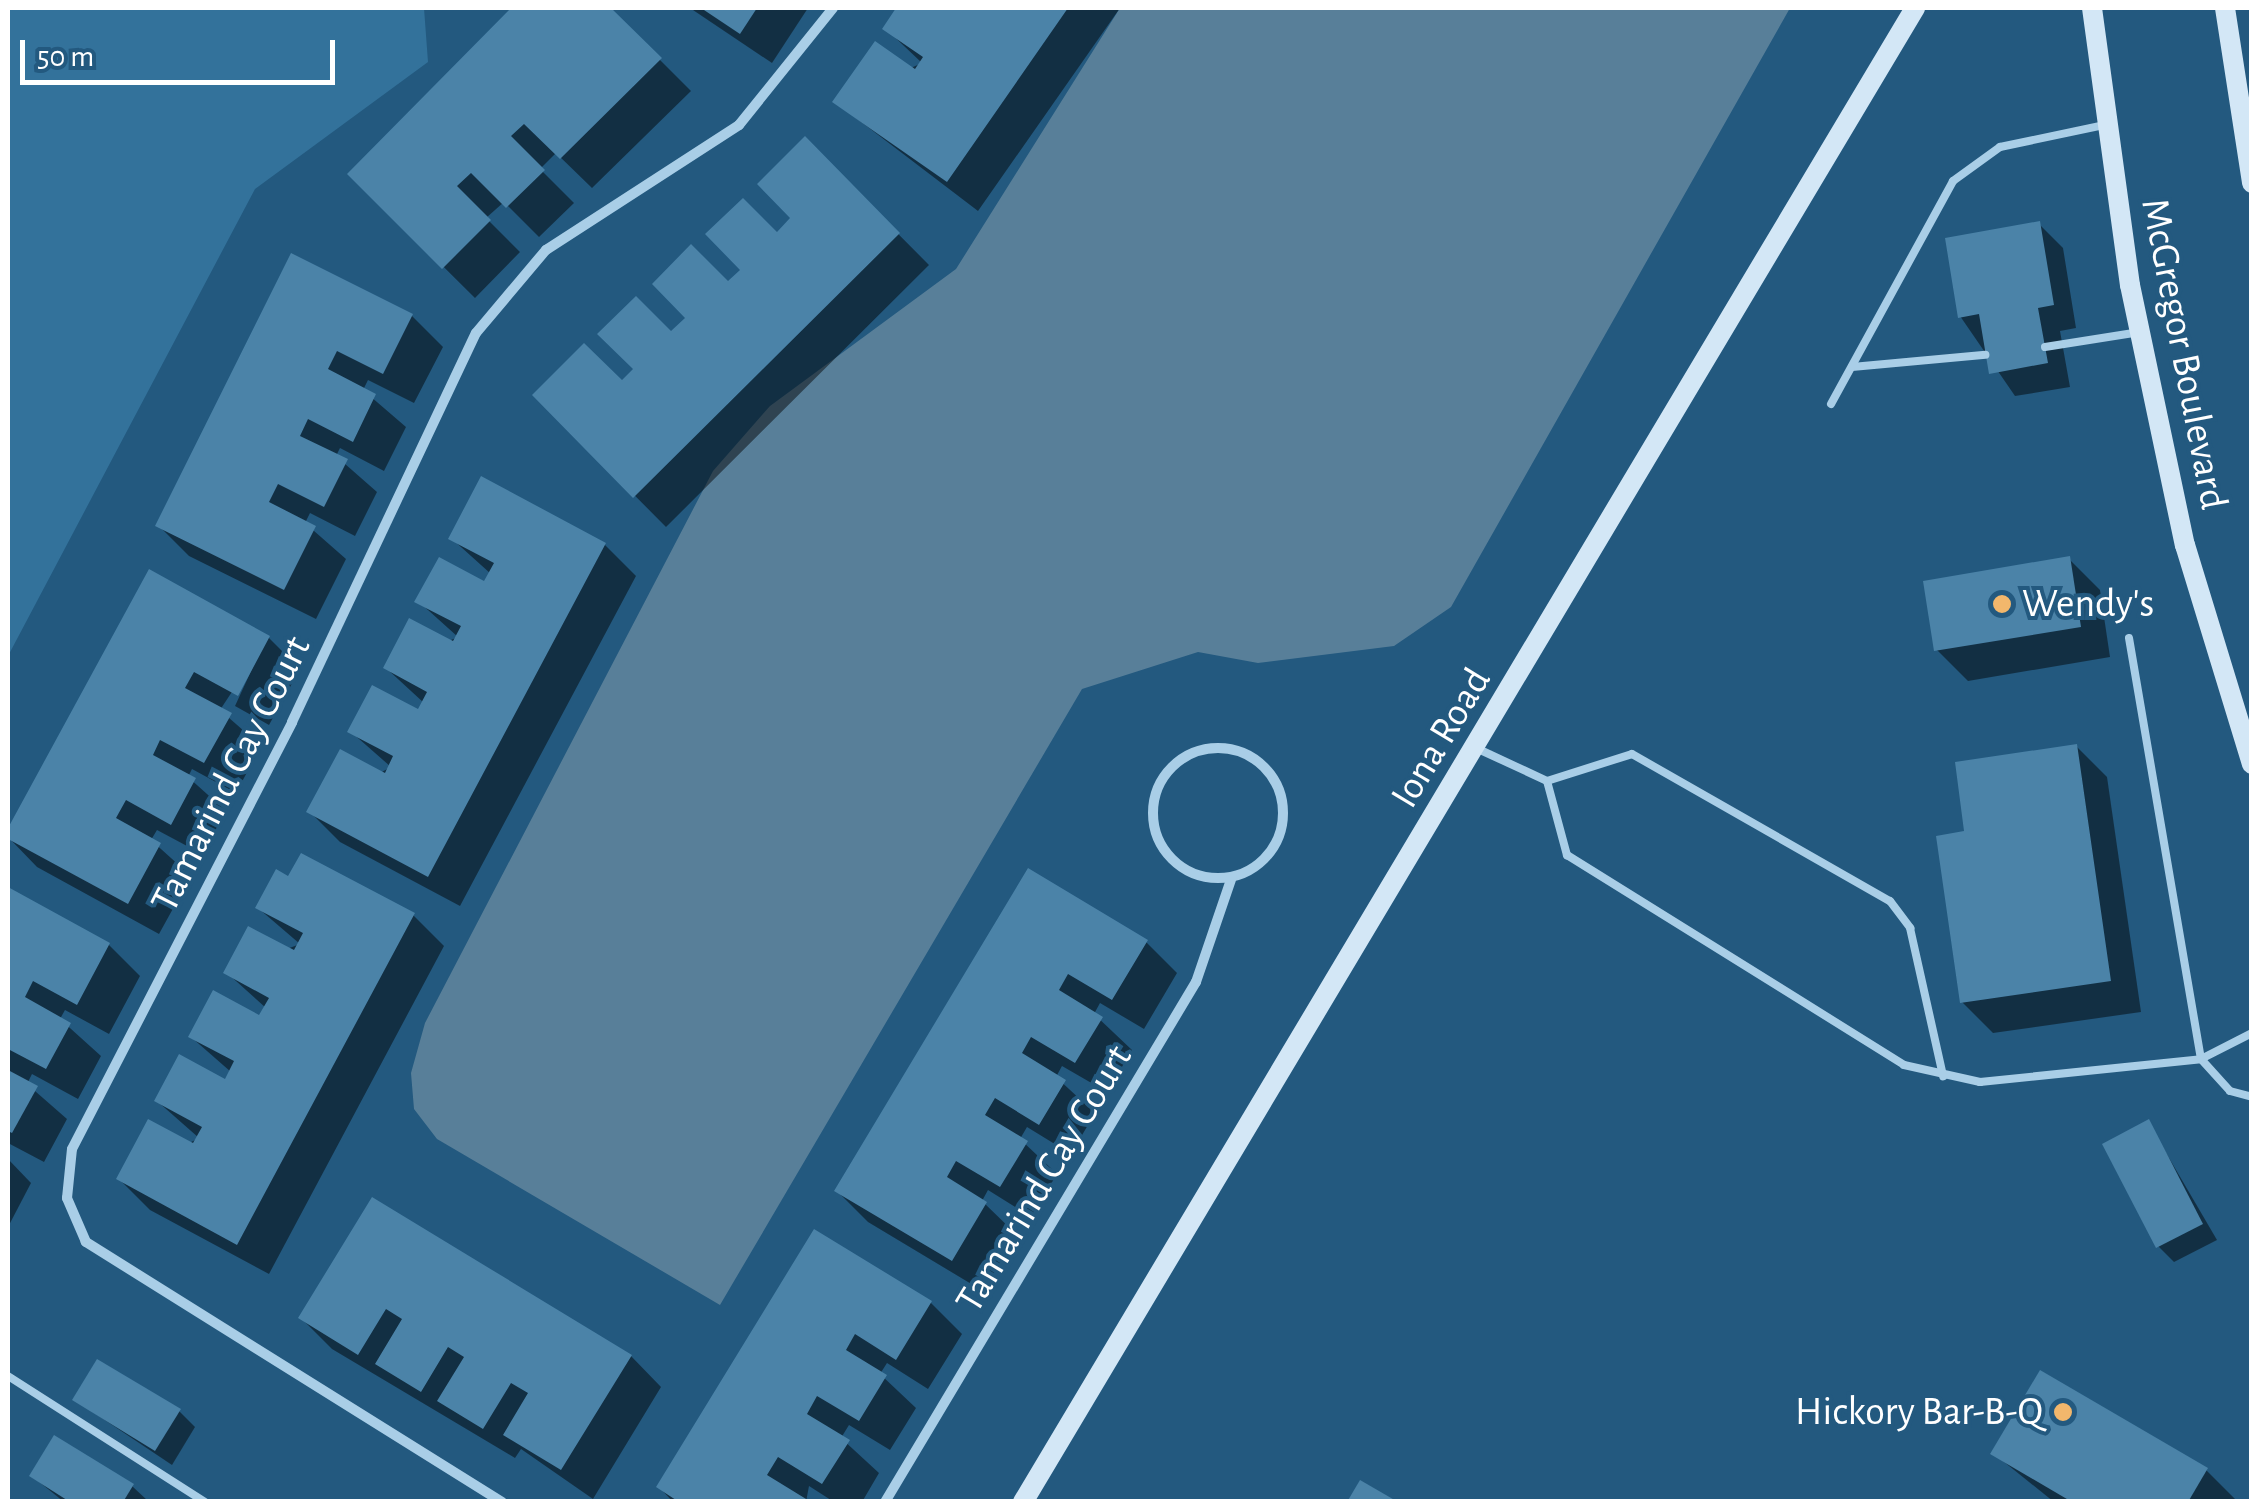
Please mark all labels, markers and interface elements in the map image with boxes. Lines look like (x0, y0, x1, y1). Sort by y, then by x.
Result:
scale bar (25, 20, 340, 82)
text: 50 m (37, 42, 94, 72)
street label: McGregor Boulevard (2130, 194, 2238, 514)
place label: Wendy's (2022, 580, 2154, 628)
marker: Wendy's (1991, 593, 2013, 615)
street label: Tamarind Cay Court (141, 628, 321, 920)
street label: Iona Road (1381, 659, 1501, 817)
street label: Tamarind Cay Court (945, 1037, 1143, 1321)
place label: Hickory Bar-B-Q (1795, 1388, 2043, 1436)
marker: Hickory Bar-B-Q (2052, 1401, 2074, 1423)

